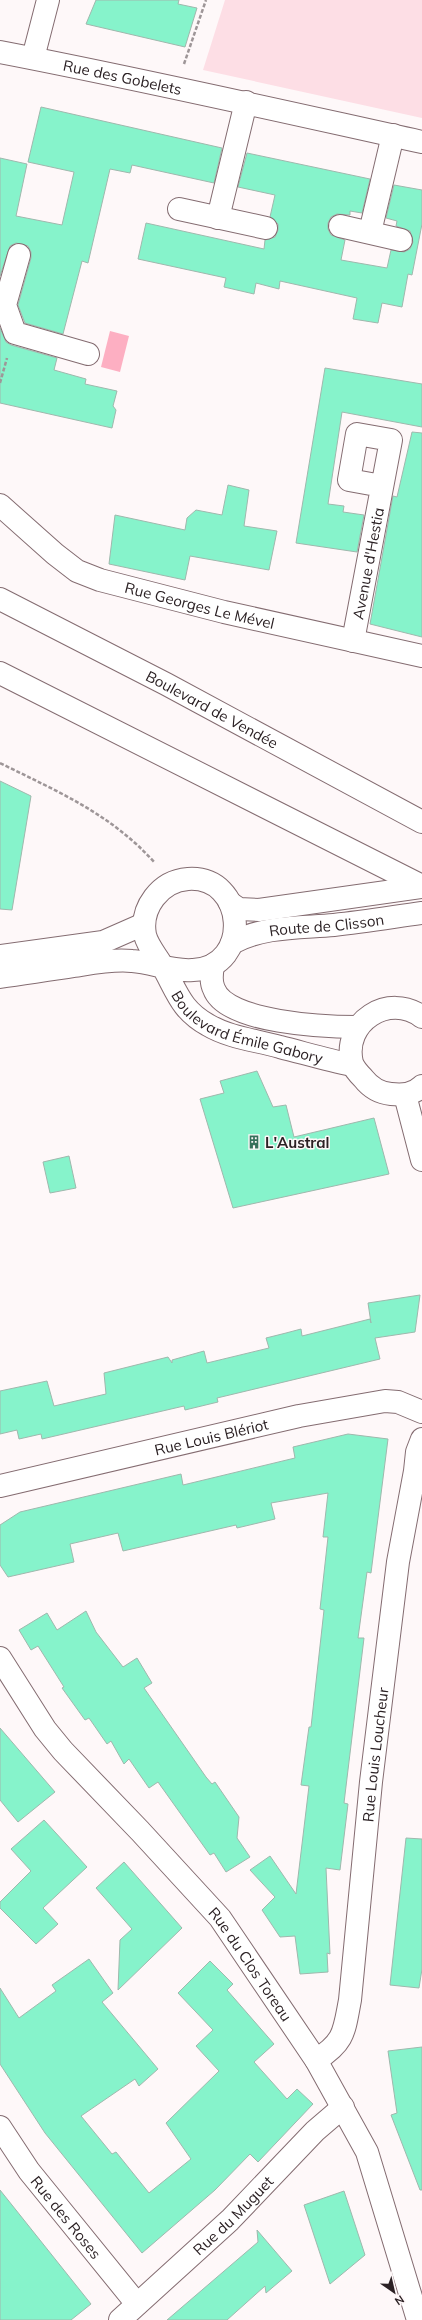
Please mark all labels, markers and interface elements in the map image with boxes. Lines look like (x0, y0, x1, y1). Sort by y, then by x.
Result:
street label: Rue des Gobelets (61, 55, 184, 98)
street label: Avenue d'Hestia (348, 506, 388, 621)
street label: Rue Georges Le Mével (123, 577, 276, 632)
street label: Boulevard de Vendée (143, 666, 282, 752)
street label: Route de Clisson (268, 909, 385, 940)
street label: Boulevard Émile Gabory (168, 987, 325, 1067)
place label: L'Austral (265, 1133, 329, 1152)
building icon: L'Austral (246, 1134, 262, 1150)
street label: Rue Louis Blériot (153, 1414, 270, 1459)
street label: Rue Louis Loucheur (358, 1686, 392, 1823)
street label: Rue du Clos Toreau (205, 1903, 296, 2025)
street label: Rue du Muguet (189, 2171, 277, 2259)
street label: Rue des Roses (27, 2172, 106, 2262)
north arrow (374, 2272, 414, 2312)
text: N (392, 2292, 407, 2308)

